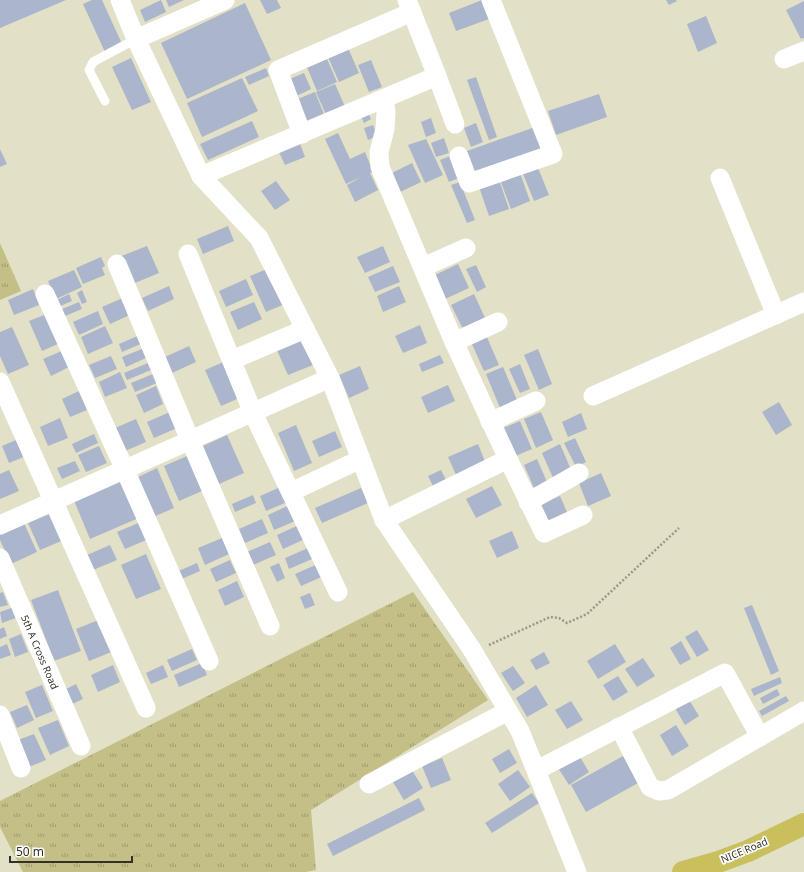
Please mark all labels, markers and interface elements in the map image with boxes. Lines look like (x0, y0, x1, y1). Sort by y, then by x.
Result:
street label: 5th A Cross Road (18, 613, 62, 691)
street label: NICE Road (718, 834, 770, 866)
scale bar (10, 838, 132, 864)
text: 50 m (16, 843, 44, 860)

